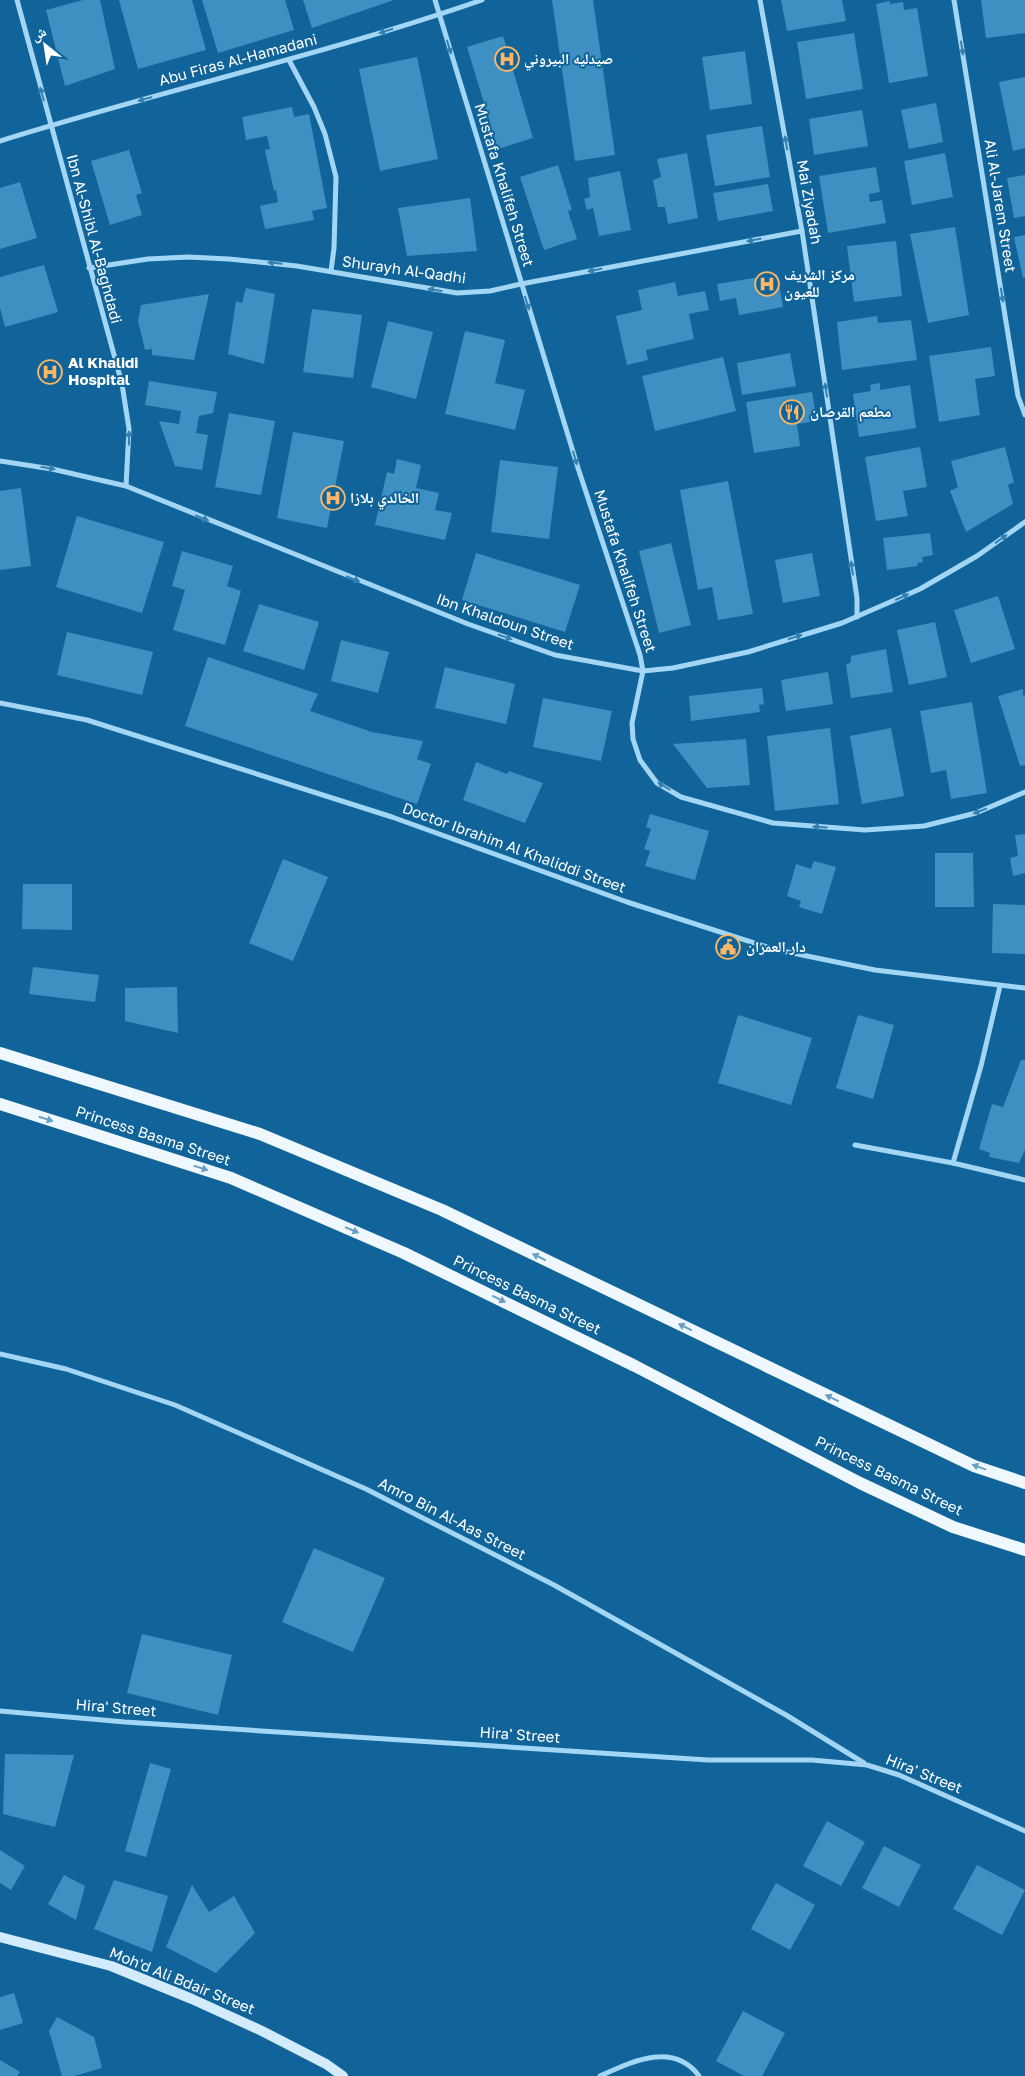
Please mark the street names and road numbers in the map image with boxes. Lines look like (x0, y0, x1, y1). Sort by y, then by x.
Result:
street label: Abu Firas Al-Hamadani (157, 29, 319, 89)
street label: Mustafa Khalifeh Street (471, 101, 538, 269)
street label: Ali Al-Jarem Street (982, 138, 1020, 274)
street label: Ibn Al-Shibl Al-Baghdadi (64, 152, 126, 325)
street label: Mai Ziyadah (794, 158, 826, 245)
street label: Shurayh Al-Qadhi (341, 251, 467, 287)
street label: Mustafa Khalifeh Street (591, 487, 661, 654)
street label: Ibn Khaldoun Street (434, 589, 576, 653)
street label: Doctor Ibrahim Al Khaliddi Street (400, 798, 629, 896)
street label: Princess Basma Street (74, 1101, 233, 1169)
street label: Princess Basma Street (451, 1251, 604, 1338)
street label: Princess Basma Street (813, 1432, 966, 1519)
street label: Amro Bin Al-Aas Street (376, 1473, 529, 1563)
street label: Hira' Street (75, 1695, 157, 1719)
street label: Hira' Street (479, 1722, 561, 1746)
street label: Hira' Street (883, 1750, 965, 1797)
street label: Moh'd Ali Bdair Street (107, 1943, 258, 2017)

